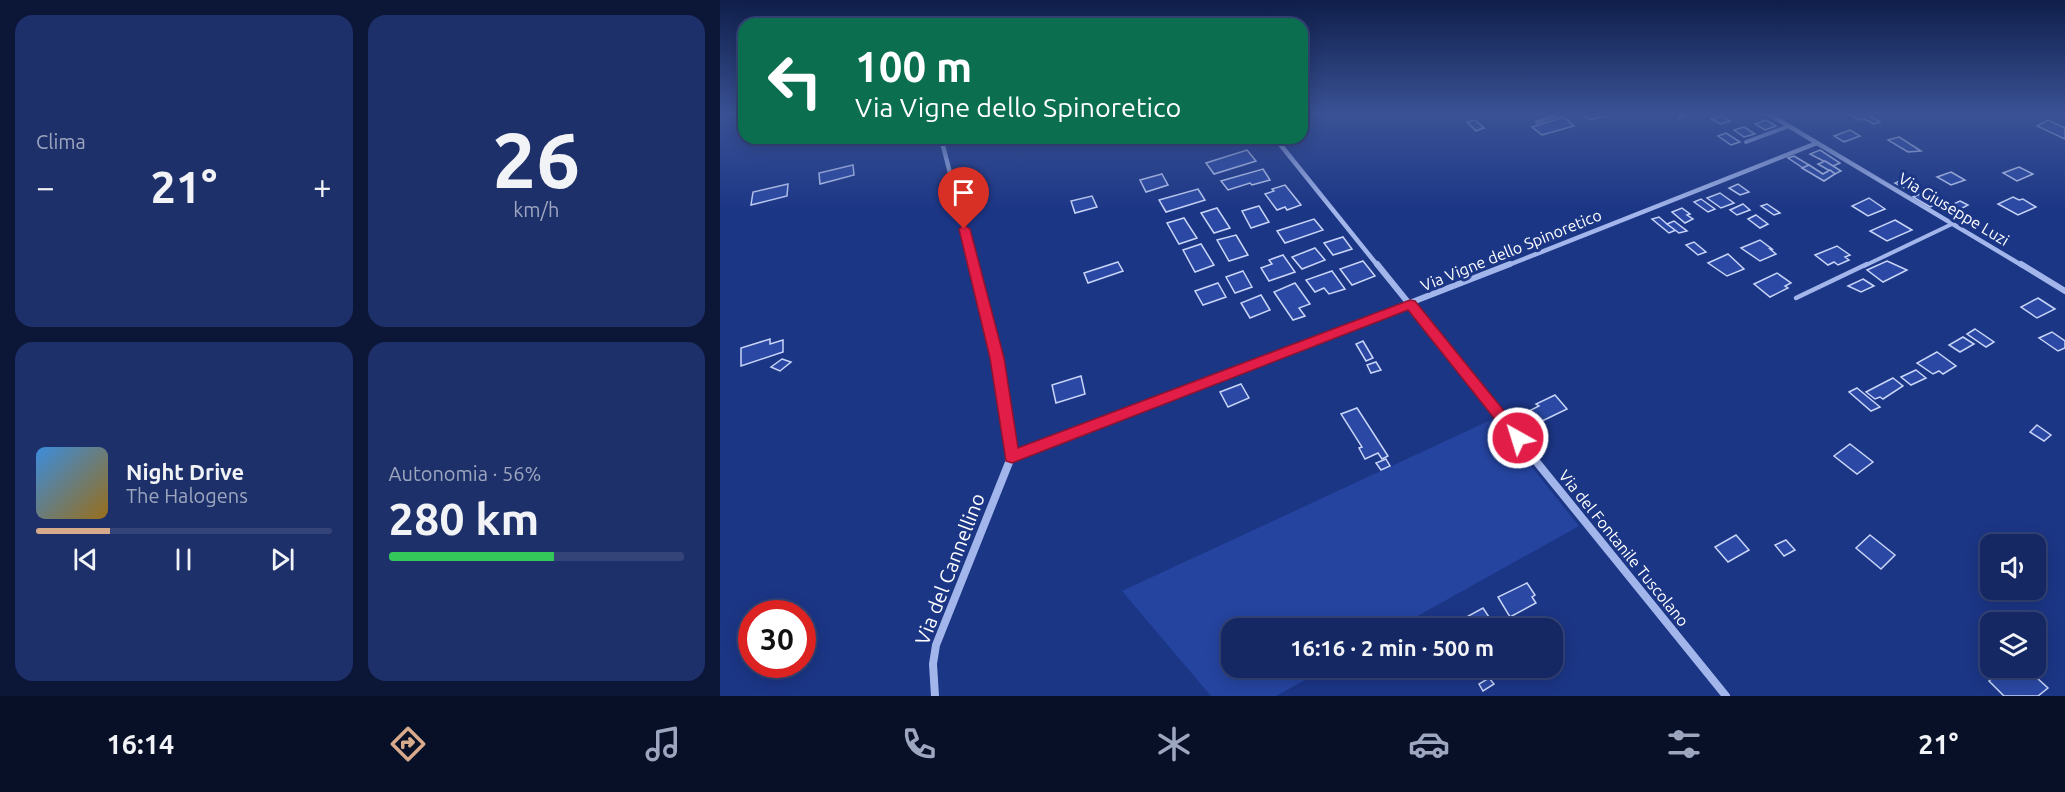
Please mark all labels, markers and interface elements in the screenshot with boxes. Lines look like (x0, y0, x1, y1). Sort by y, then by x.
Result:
icon: left (756, 42, 834, 120)
text: 100 m (855, 43, 972, 90)
text: Via Vigne dello Spinoretico (855, 92, 1181, 122)
text: 26 (492, 115, 580, 203)
text: Clima (36, 130, 86, 153)
text: 21° (150, 161, 217, 212)
pin (938, 167, 989, 229)
text: − (36, 168, 55, 205)
text: + (313, 168, 332, 205)
street label: Via Giuseppe Luzi (1896, 169, 2012, 249)
icon: arrive (947, 176, 980, 209)
text: km/h (513, 198, 559, 221)
street label: Via Vigne dello Spinoretico (1418, 205, 1604, 295)
position arrow (1486, 406, 1550, 470)
text: Night Drive (126, 459, 244, 484)
text: Autonomia · 56% (389, 462, 541, 485)
street label: Via del Fontanile Tuscolano (1555, 466, 1693, 630)
text: The Halogens (126, 484, 248, 507)
street label: Via del Cannellino (910, 490, 989, 648)
text: 280 km (389, 493, 539, 544)
map controls (1980, 534, 2046, 678)
button: sound (1980, 534, 2046, 600)
icon: previous (69, 543, 102, 576)
icon: pause (167, 543, 200, 576)
icon: next (266, 543, 299, 576)
speed limit sign: 30 (738, 600, 816, 678)
button: layers (1980, 612, 2046, 678)
text: 16:16 · 2 min · 500 m (1290, 635, 1494, 660)
icon: directions (387, 723, 429, 765)
icon: music (642, 723, 684, 765)
icon: phone (898, 723, 940, 765)
icon: climate (1153, 723, 1195, 765)
icon: car (1408, 723, 1450, 765)
icon: filters (1663, 723, 1705, 765)
text: 16:14 (107, 729, 174, 759)
text: 21° (1918, 729, 1958, 759)

